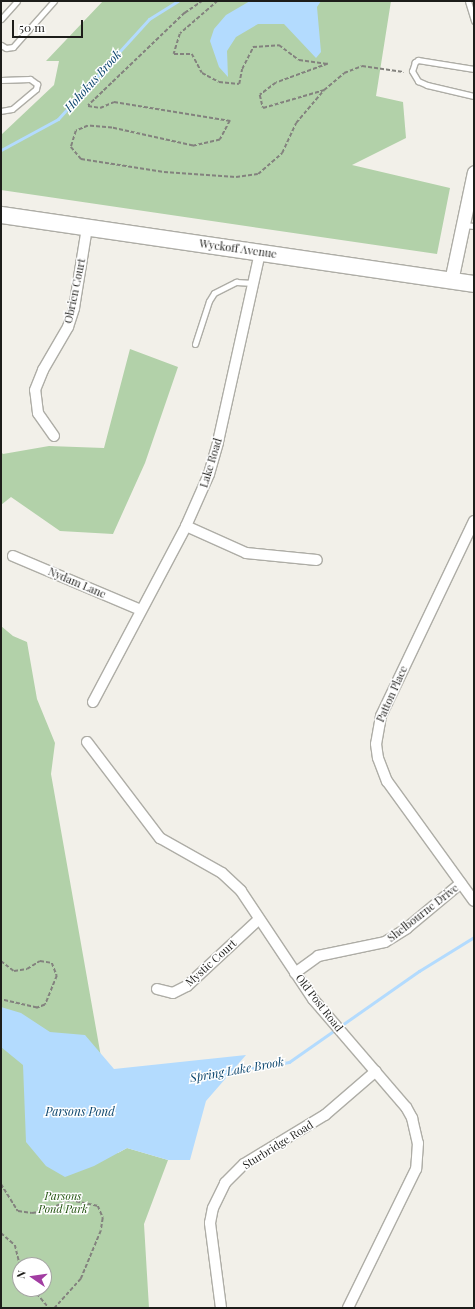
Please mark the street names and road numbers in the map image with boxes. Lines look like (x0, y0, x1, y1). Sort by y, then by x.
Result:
street label: Wyckoff Avenue (198, 237, 278, 261)
street label: Obrien Court (62, 257, 88, 325)
street label: Lake Road (197, 437, 225, 489)
street label: Nydam Lane (46, 565, 108, 601)
street label: Patton Place (374, 664, 410, 724)
street label: Shelbourne Drive (385, 881, 461, 945)
street label: Mystic Court (183, 937, 239, 989)
street label: Old Post Road (293, 972, 345, 1034)
street label: Sturbridge Road (240, 1118, 316, 1172)

